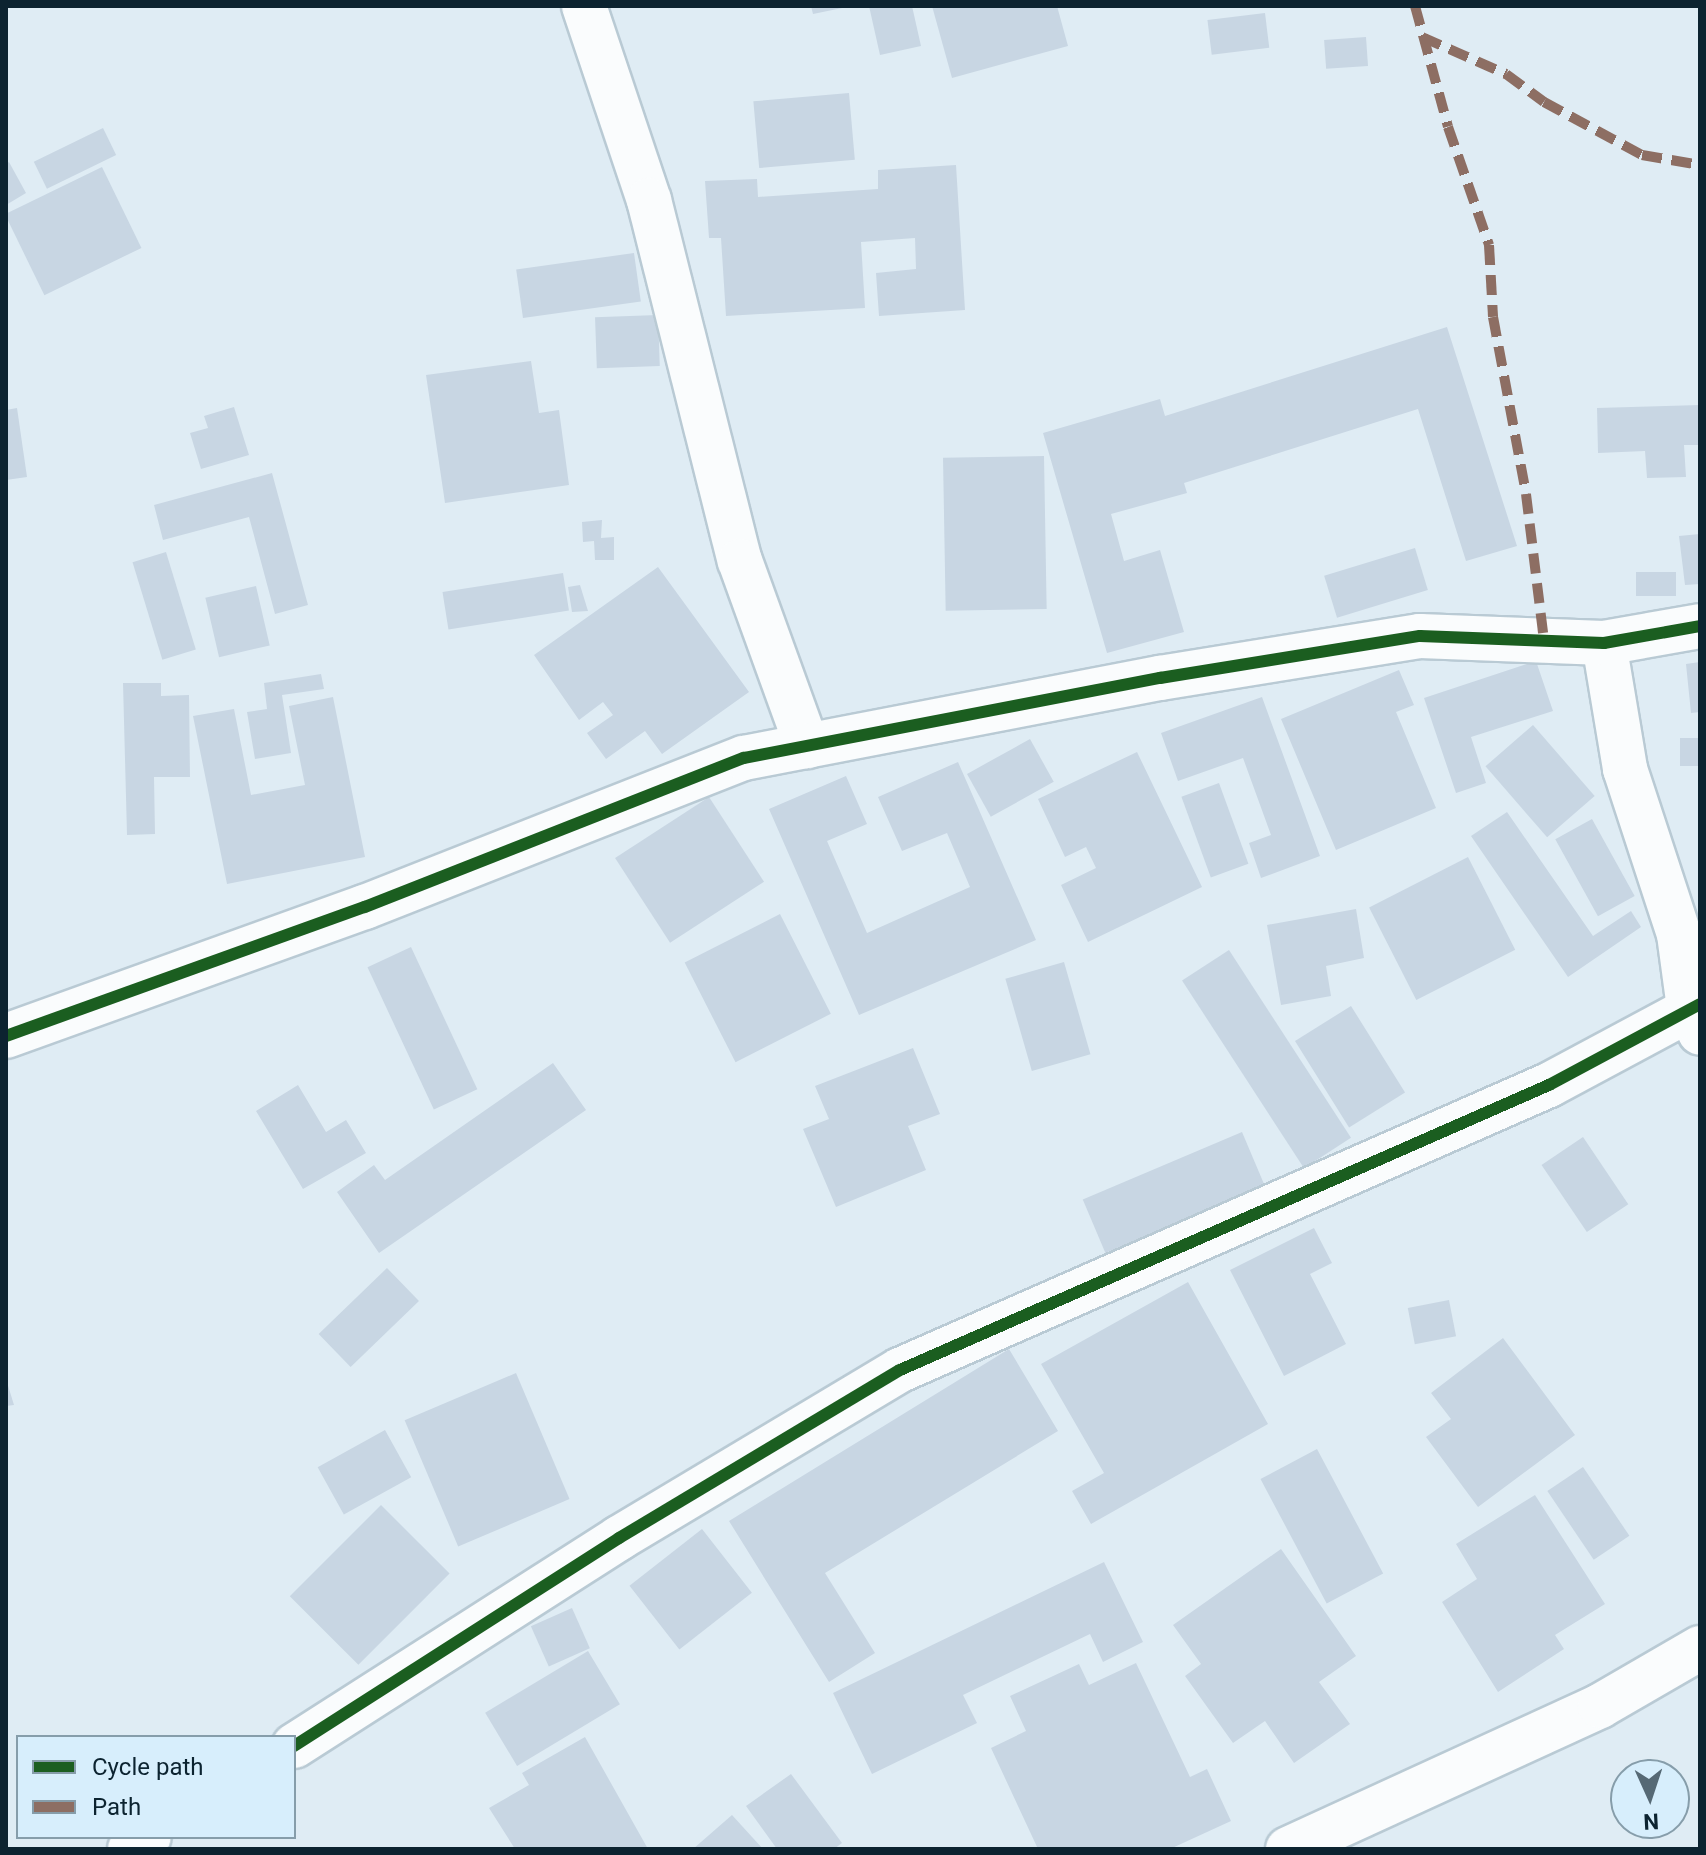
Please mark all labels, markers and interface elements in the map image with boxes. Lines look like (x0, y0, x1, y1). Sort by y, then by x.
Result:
legend (16, 1735, 296, 1839)
text: Cycle path (92, 1753, 204, 1781)
north arrow (1610, 1759, 1690, 1839)
text: Path (92, 1793, 141, 1821)
text: N (1643, 1809, 1660, 1834)

